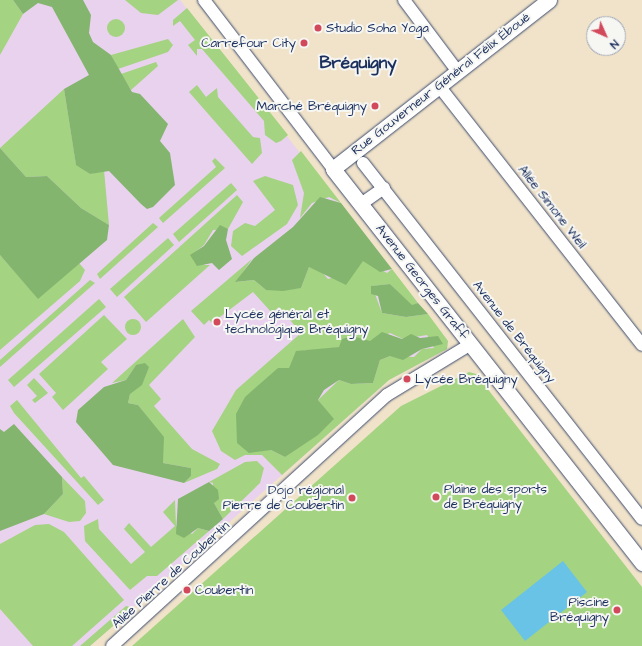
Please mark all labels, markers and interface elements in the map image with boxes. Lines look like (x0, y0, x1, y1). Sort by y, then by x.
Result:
street label: Rue Gouverneur Général Félix Éboué (349, 9, 533, 159)
north arrow (586, 16, 626, 56)
place label: Studio Soha Yoga (326, 20, 429, 36)
marker: Studio Soha Yoga (313, 23, 323, 33)
place label: Carrefour City (201, 35, 296, 51)
text: N (606, 36, 622, 52)
marker: Carrefour City (299, 38, 309, 48)
district label: Bréquigny (319, 54, 397, 74)
place label: Marché Bréquigny (257, 98, 367, 114)
marker: Marché Bréquigny (370, 101, 380, 111)
street label: Allée Simone Weil (515, 162, 589, 252)
street label: Avenue Georges Graff (372, 221, 472, 343)
street label: Avenue de Bréquigny (469, 278, 559, 386)
place label: Lycée général et technologique Bréquigny (225, 307, 368, 338)
marker: Lycée général et technologique Bréquigny (212, 317, 222, 327)
place label: Lycée Bréquigny (415, 371, 518, 387)
marker: Lycée Bréquigny (402, 374, 412, 384)
place label: Plaine des sports de Bréquigny (444, 482, 547, 513)
place label: Dojo régional Pierre de Coubertin (223, 483, 344, 514)
marker: Plaine des sports de Bréquigny (431, 492, 441, 502)
marker: Dojo régional Pierre de Coubertin (347, 493, 357, 503)
street label: Allée Pierre de Coubertin (109, 518, 233, 632)
place label: Coubertin (195, 582, 253, 598)
marker: Coubertin (182, 585, 192, 595)
place label: Piscine Bréquigny (550, 595, 609, 626)
marker: Piscine Bréquigny (612, 605, 622, 615)

